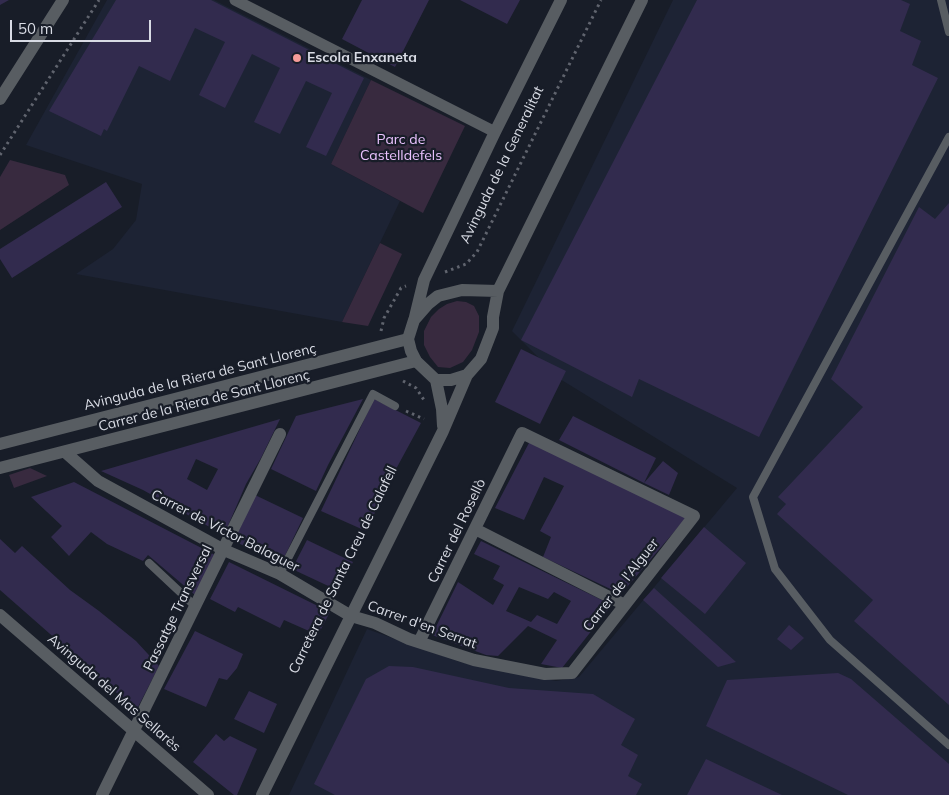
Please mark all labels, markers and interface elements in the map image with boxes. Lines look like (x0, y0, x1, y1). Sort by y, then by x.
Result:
scale bar (12, 10, 154, 42)
text: 50 m (18, 19, 53, 38)
place label: Escola Enxaneta (307, 50, 417, 66)
marker: Escola Enxaneta (291, 52, 303, 64)
street label: Avinguda de la Generalitat (457, 84, 547, 246)
park label: Parc de Castelldefels (360, 132, 442, 164)
street label: Avinguda de la Riera de Sant Llorenç (82, 340, 318, 414)
street label: Carrer de la Riera de Sant Llorenç (97, 367, 311, 435)
street label: Carretera de Santa Creu de Calafell (285, 464, 401, 676)
street label: Carrer del Rosellò (424, 476, 490, 586)
street label: Carrer de Víctor Balaguer (148, 486, 302, 576)
street label: Carrer de l'Alguer (580, 535, 662, 635)
street label: Passatge Transversal (140, 542, 216, 674)
street label: Carrer d'en Serrat (365, 597, 479, 653)
street label: Avinguda del Mas Sellarès (44, 631, 184, 755)

